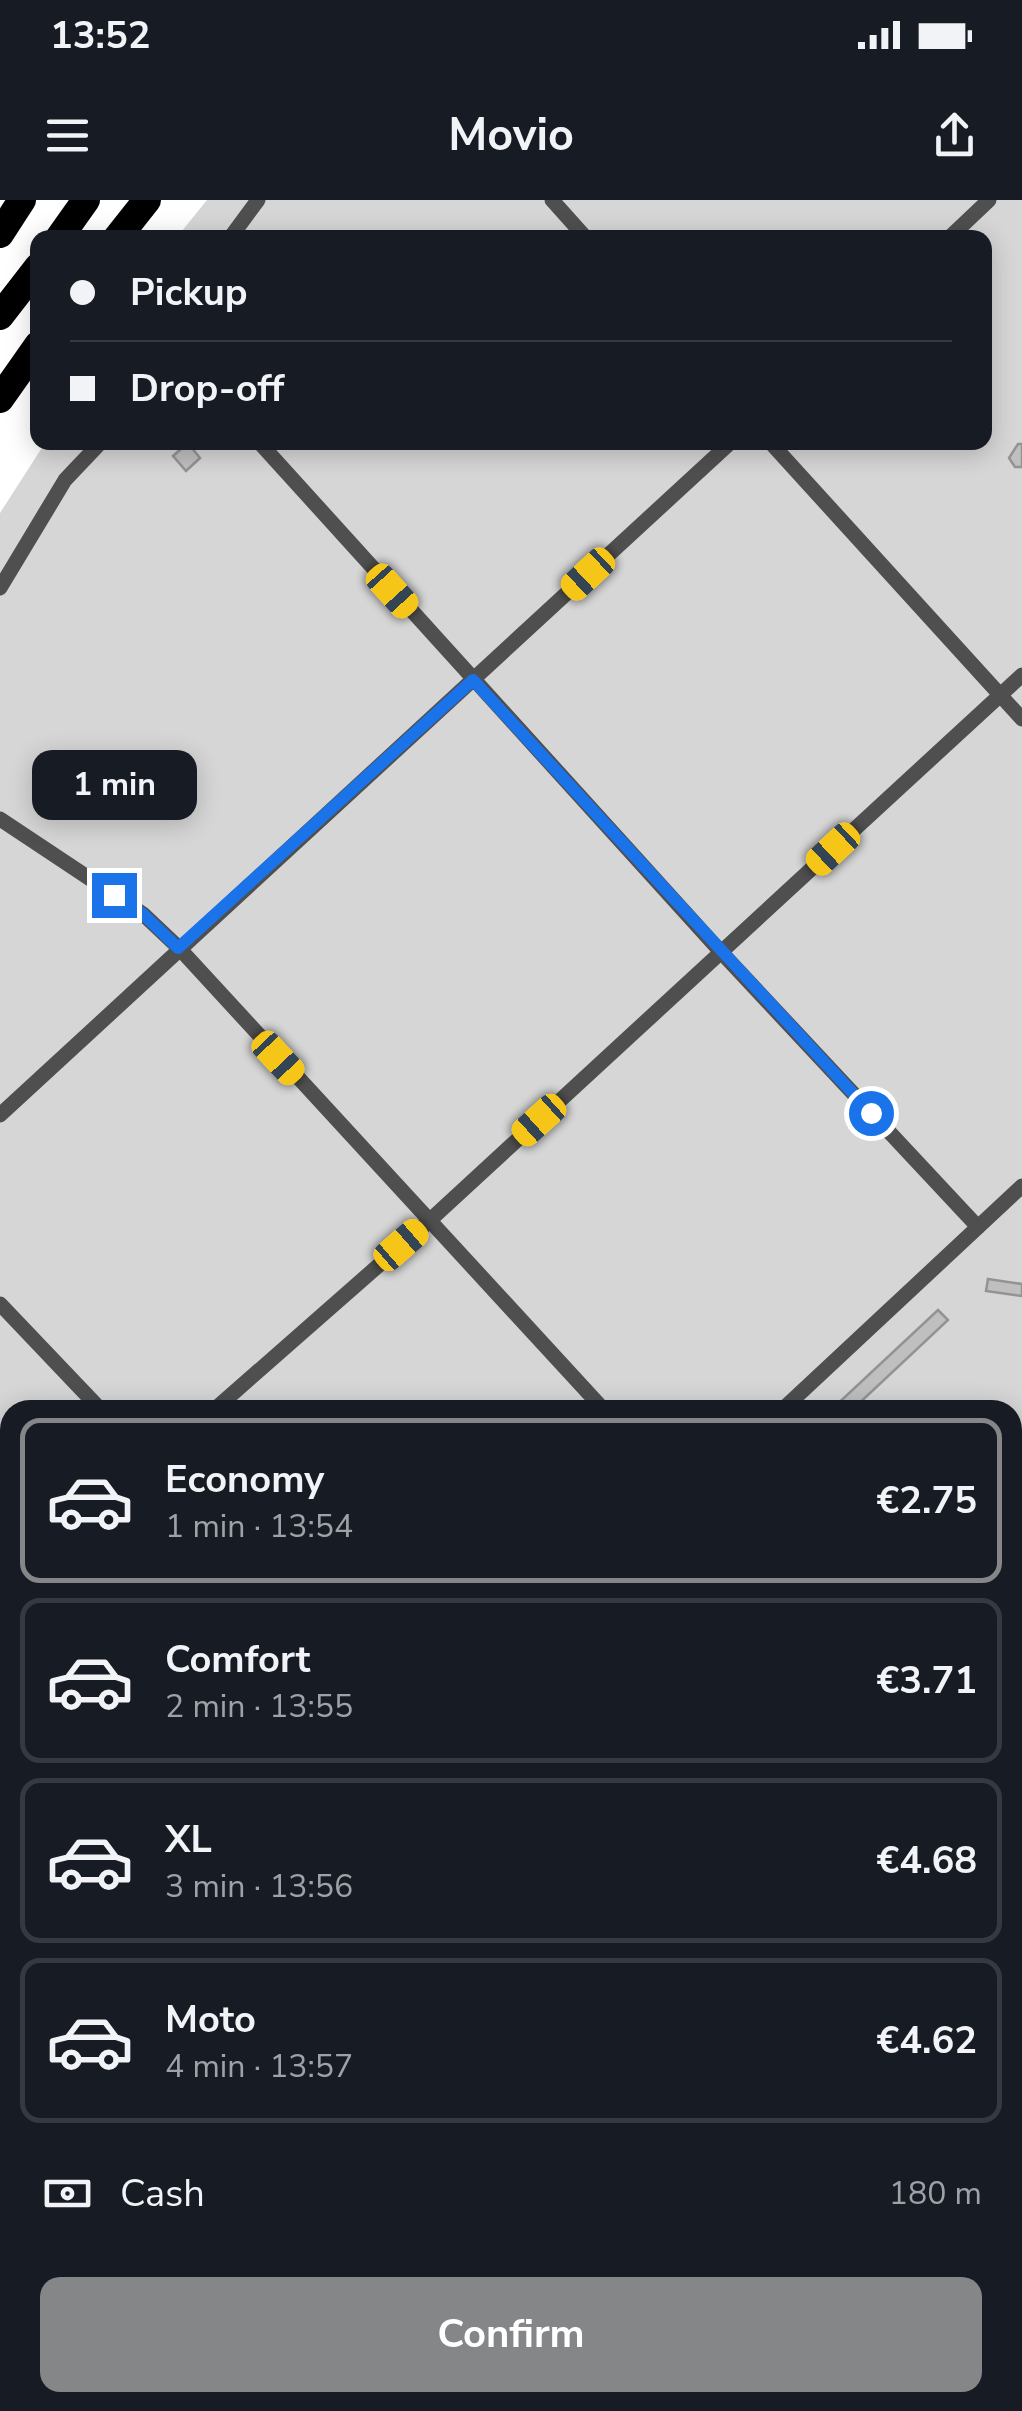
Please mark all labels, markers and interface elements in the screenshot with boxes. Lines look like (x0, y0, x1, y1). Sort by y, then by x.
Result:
text: 13:52 (50, 10, 151, 61)
text: Movio (448, 105, 574, 166)
icon: menu (40, 108, 95, 163)
icon: share (927, 108, 982, 163)
text: Pickup (130, 267, 248, 318)
text: Drop-off (130, 363, 284, 414)
car (556, 543, 620, 605)
car (361, 559, 423, 623)
callout: 1 min (32, 750, 196, 820)
text: 1 min (73, 763, 156, 806)
car (801, 818, 865, 880)
route end (92, 873, 137, 918)
car (247, 1026, 309, 1090)
car (507, 1089, 571, 1151)
route start (849, 1091, 894, 1136)
car (369, 1214, 433, 1276)
text: Economy (165, 1454, 324, 1505)
icon: car (45, 1456, 135, 1546)
text: €2.75 (876, 1475, 977, 1526)
text: 1 min · 13:54 (165, 1505, 353, 1548)
text: Comfort (165, 1634, 310, 1685)
icon: car (45, 1636, 135, 1726)
text: €3.71 (876, 1655, 977, 1706)
text: 2 min · 13:55 (165, 1685, 353, 1728)
text: XL (165, 1814, 212, 1865)
icon: car (45, 1816, 135, 1906)
text: €4.68 (876, 1835, 977, 1886)
text: 3 min · 13:56 (165, 1865, 353, 1908)
text: Moto (165, 1994, 256, 2045)
icon: car (45, 1996, 135, 2086)
text: €4.62 (876, 2015, 977, 2066)
text: 4 min · 13:57 (165, 2045, 353, 2088)
icon: cash (40, 2166, 95, 2221)
text: Cash (120, 2168, 205, 2219)
text: 180 m (889, 2172, 982, 2215)
button: Confirm (40, 2277, 982, 2392)

